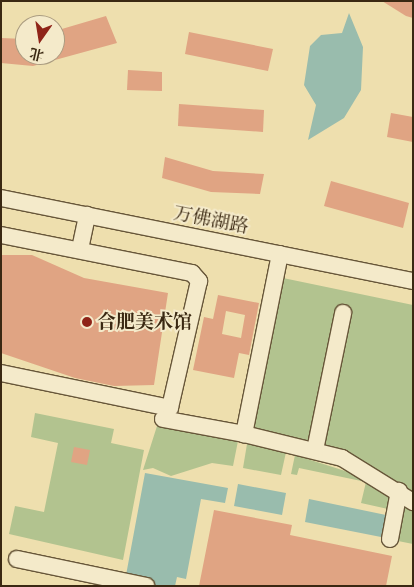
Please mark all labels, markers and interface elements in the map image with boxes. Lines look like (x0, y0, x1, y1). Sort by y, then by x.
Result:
north arrow (15, 15, 65, 65)
text: 北 (28, 44, 45, 64)
street label: 万佛湖路 (172, 202, 250, 238)
place label: 合肥美术馆 (97, 311, 192, 333)
marker: 合肥美术馆 (81, 316, 93, 328)

